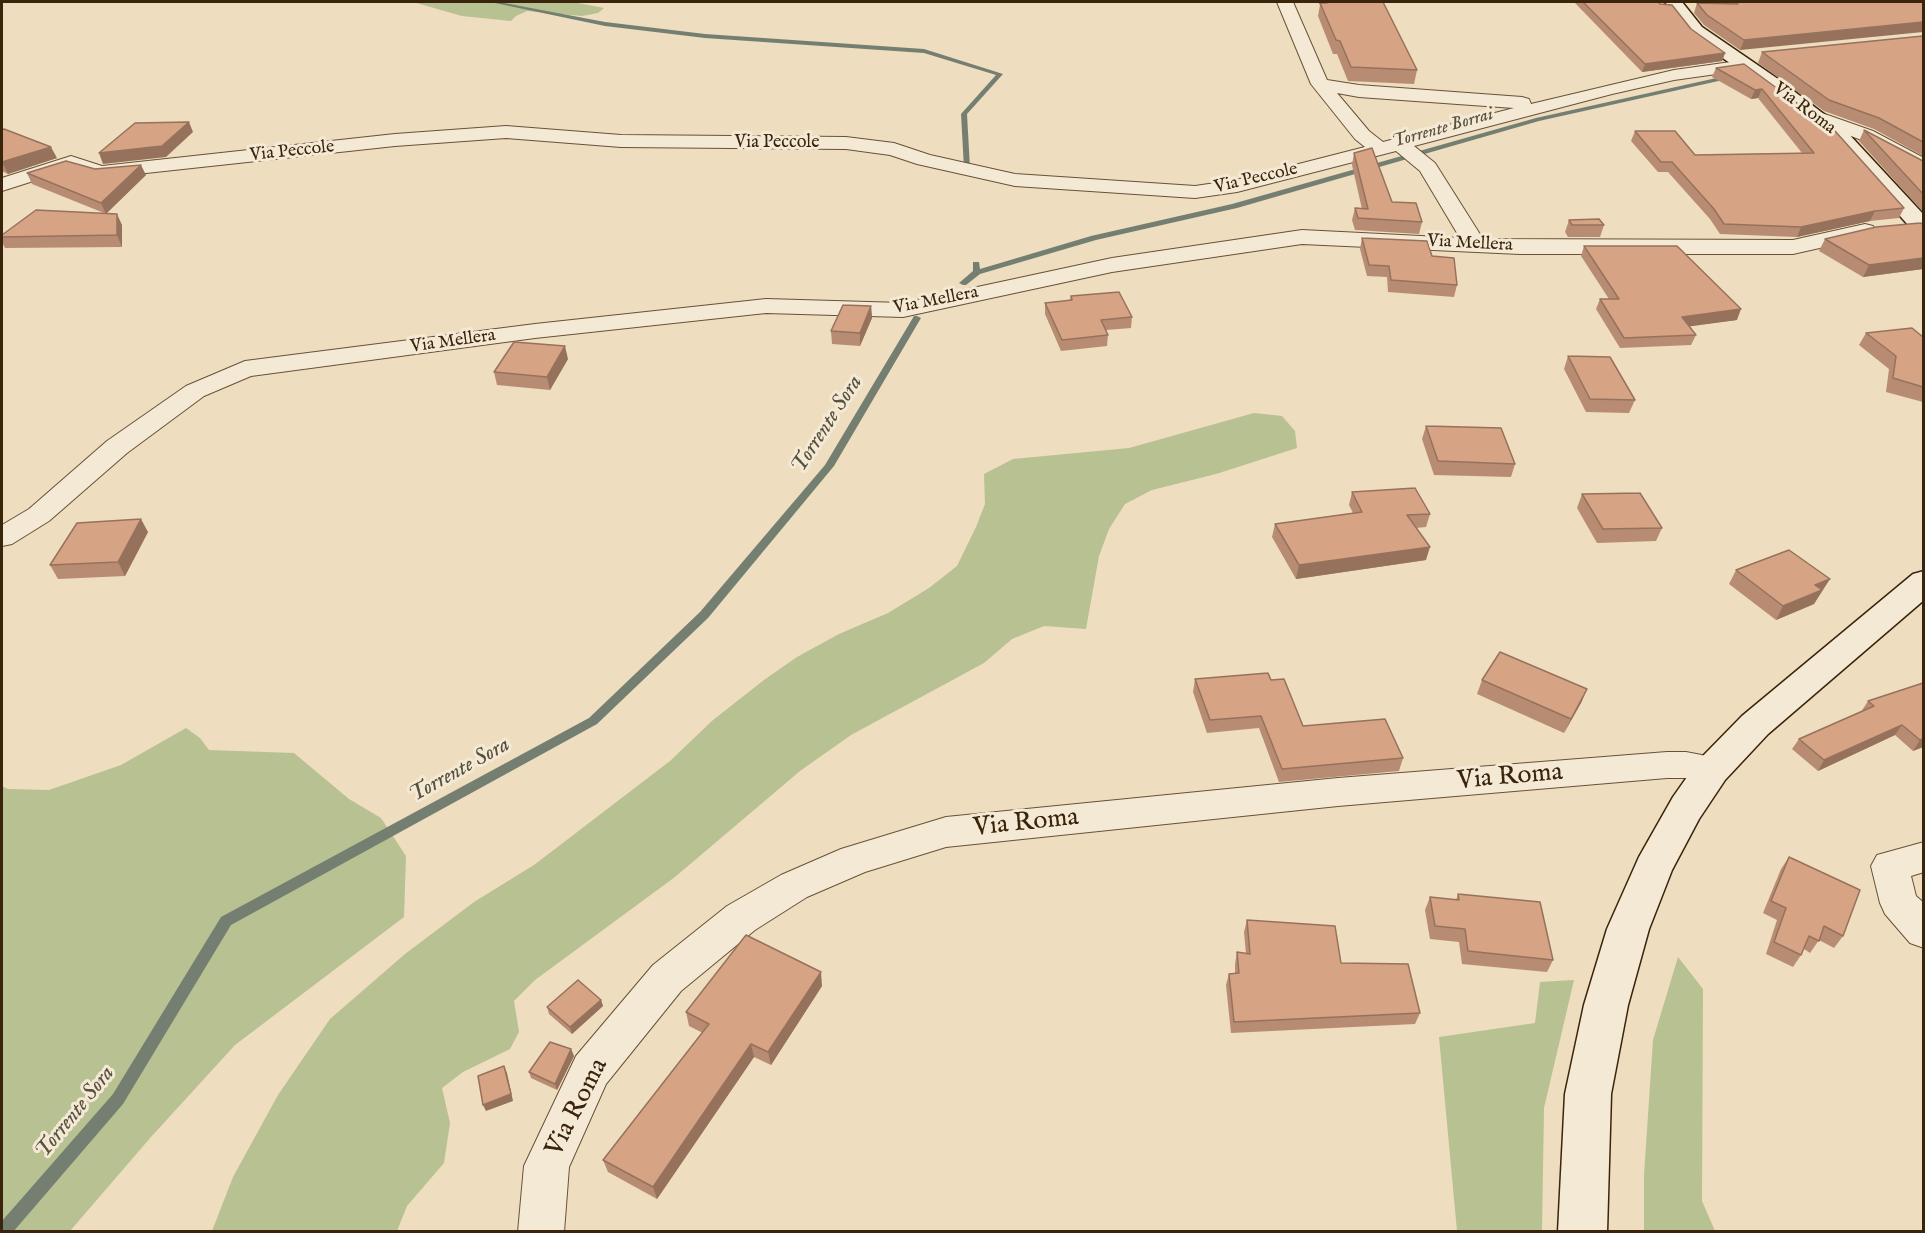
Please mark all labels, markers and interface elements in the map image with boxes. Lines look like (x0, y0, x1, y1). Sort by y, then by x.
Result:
street label: Via Roma (1768, 78, 1840, 140)
water label: Torrente Borrai (1390, 104, 1496, 154)
street label: Via Peccole (735, 132, 819, 154)
street label: Via Peccole (249, 137, 335, 167)
street label: Via Peccole (1212, 159, 1300, 199)
street label: Via Mellera (1427, 231, 1513, 257)
street label: Via Mellera (892, 282, 980, 320)
street label: Via Mellera (409, 325, 497, 359)
water label: Torrente Sora (787, 371, 869, 479)
water label: Torrente Sora (405, 733, 515, 809)
street label: Via Roma (1456, 758, 1564, 798)
street label: Via Roma (972, 803, 1080, 845)
street label: Via Roma (540, 1054, 616, 1162)
water label: Torrente Sora (31, 1062, 121, 1164)

